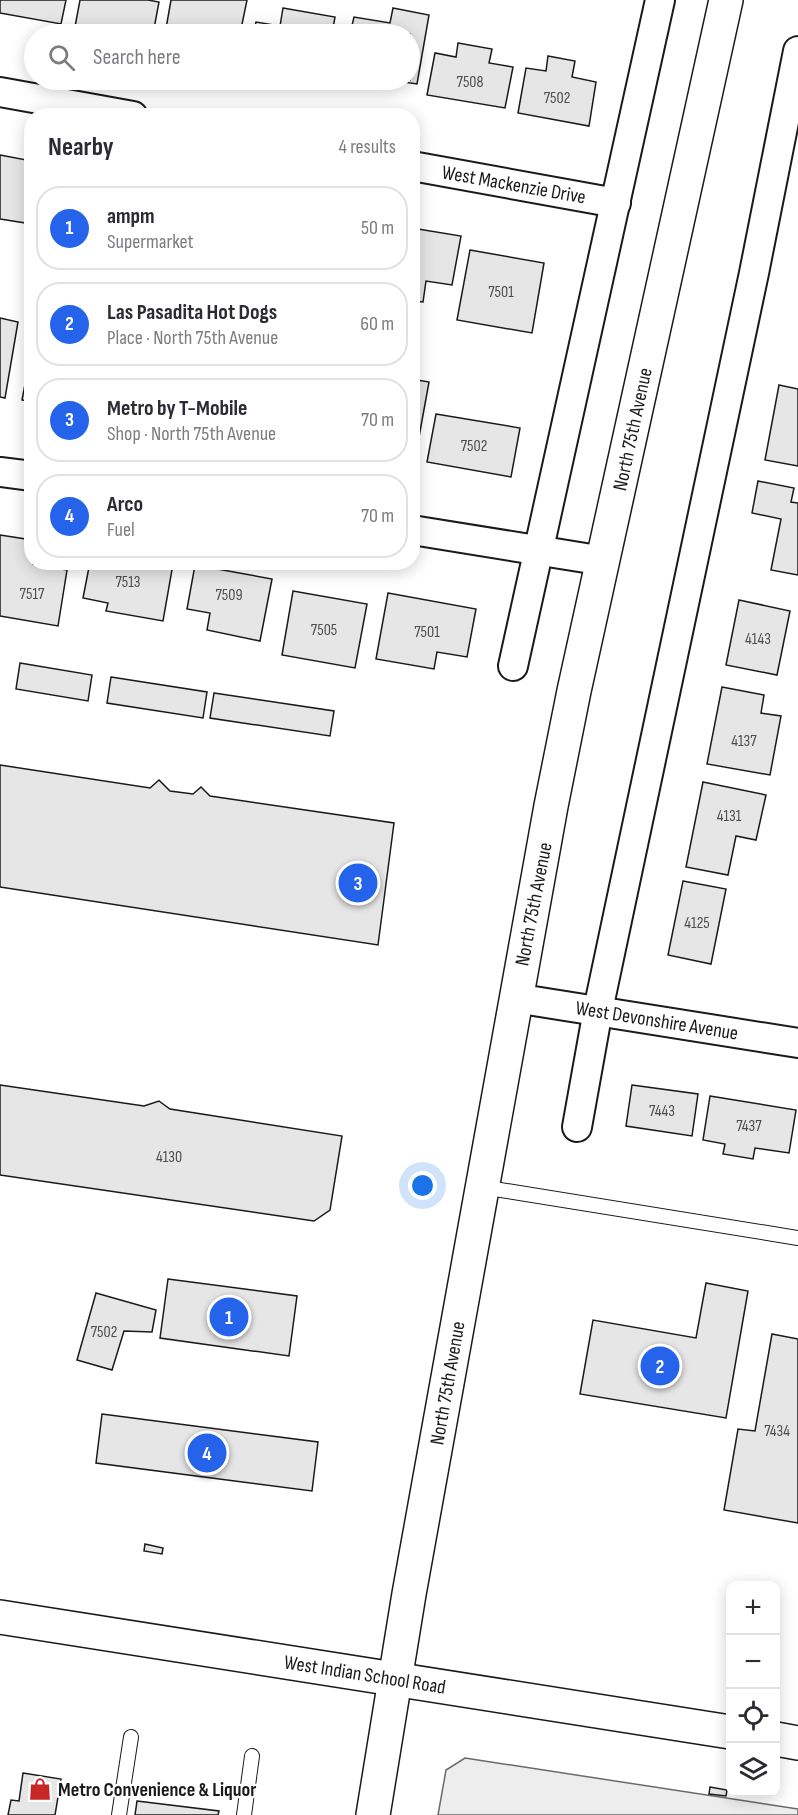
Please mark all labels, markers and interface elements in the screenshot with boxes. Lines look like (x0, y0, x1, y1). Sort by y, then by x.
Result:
search box (24, 24, 420, 90)
icon: search (45, 41, 78, 74)
text: Search here (93, 44, 180, 71)
house number: 7508 (457, 73, 483, 92)
house number: 7502 (544, 89, 570, 108)
text: Nearby (48, 132, 114, 163)
text: 4 results (339, 135, 396, 159)
street label: West Mackenzie Drive (440, 161, 588, 209)
text: ampm (107, 203, 155, 230)
text: 1 (66, 216, 73, 240)
text: 50 m (361, 216, 394, 240)
text: Supermarket (107, 230, 194, 254)
house number: 7501 (488, 283, 514, 302)
text: Las Pasadita Hot Dogs (107, 299, 277, 326)
text: 2 (65, 312, 74, 336)
text: 60 m (360, 312, 394, 336)
text: Place · North 75th Avenue (107, 326, 278, 350)
street label: North 75th Avenue (608, 366, 658, 493)
text: Metro by T-Mobile (107, 395, 247, 422)
text: 3 (65, 408, 74, 432)
text: 70 m (361, 408, 394, 432)
text: Shop · North 75th Avenue (107, 422, 276, 446)
house number: 7502 (461, 437, 487, 456)
text: Arco (107, 491, 143, 518)
text: 4 (65, 504, 74, 528)
text: 70 m (361, 504, 394, 528)
text: Fuel (107, 518, 135, 542)
house number: 7513 (115, 573, 141, 592)
house number: 7517 (20, 585, 45, 604)
house number: 7509 (215, 586, 243, 605)
house number: 7505 (311, 621, 337, 640)
house number: 7501 (414, 623, 440, 642)
house number: 4143 (745, 630, 771, 649)
house number: 4137 (731, 732, 757, 751)
house number: 4131 (717, 807, 742, 826)
street label: North 75th Avenue (510, 841, 558, 968)
pin: 3 (338, 860, 378, 906)
house number: 4125 (684, 914, 710, 933)
street label: West Devonshire Avenue (574, 996, 740, 1046)
house number: 7443 (649, 1102, 675, 1121)
house number: 7437 (736, 1117, 762, 1136)
house number: 4130 (156, 1148, 182, 1167)
your location (408, 1171, 437, 1200)
pin: 1 (210, 1294, 248, 1340)
street label: North 75th Avenue (425, 1319, 471, 1447)
house number: 7502 (91, 1323, 117, 1342)
pin: 2 (640, 1344, 680, 1388)
house number: 7434 (764, 1422, 790, 1441)
pin: 4 (188, 1430, 226, 1476)
map controls (726, 1581, 780, 1797)
button: + (726, 1581, 780, 1635)
button: − (726, 1635, 780, 1689)
street label: West Indian School Road (282, 1650, 447, 1700)
button: locate (726, 1689, 780, 1743)
button: layers (726, 1743, 780, 1797)
shop icon: Metro Convenience & Liquor (27, 1776, 53, 1802)
place label: Metro Convenience & Liquor (58, 1778, 256, 1802)

